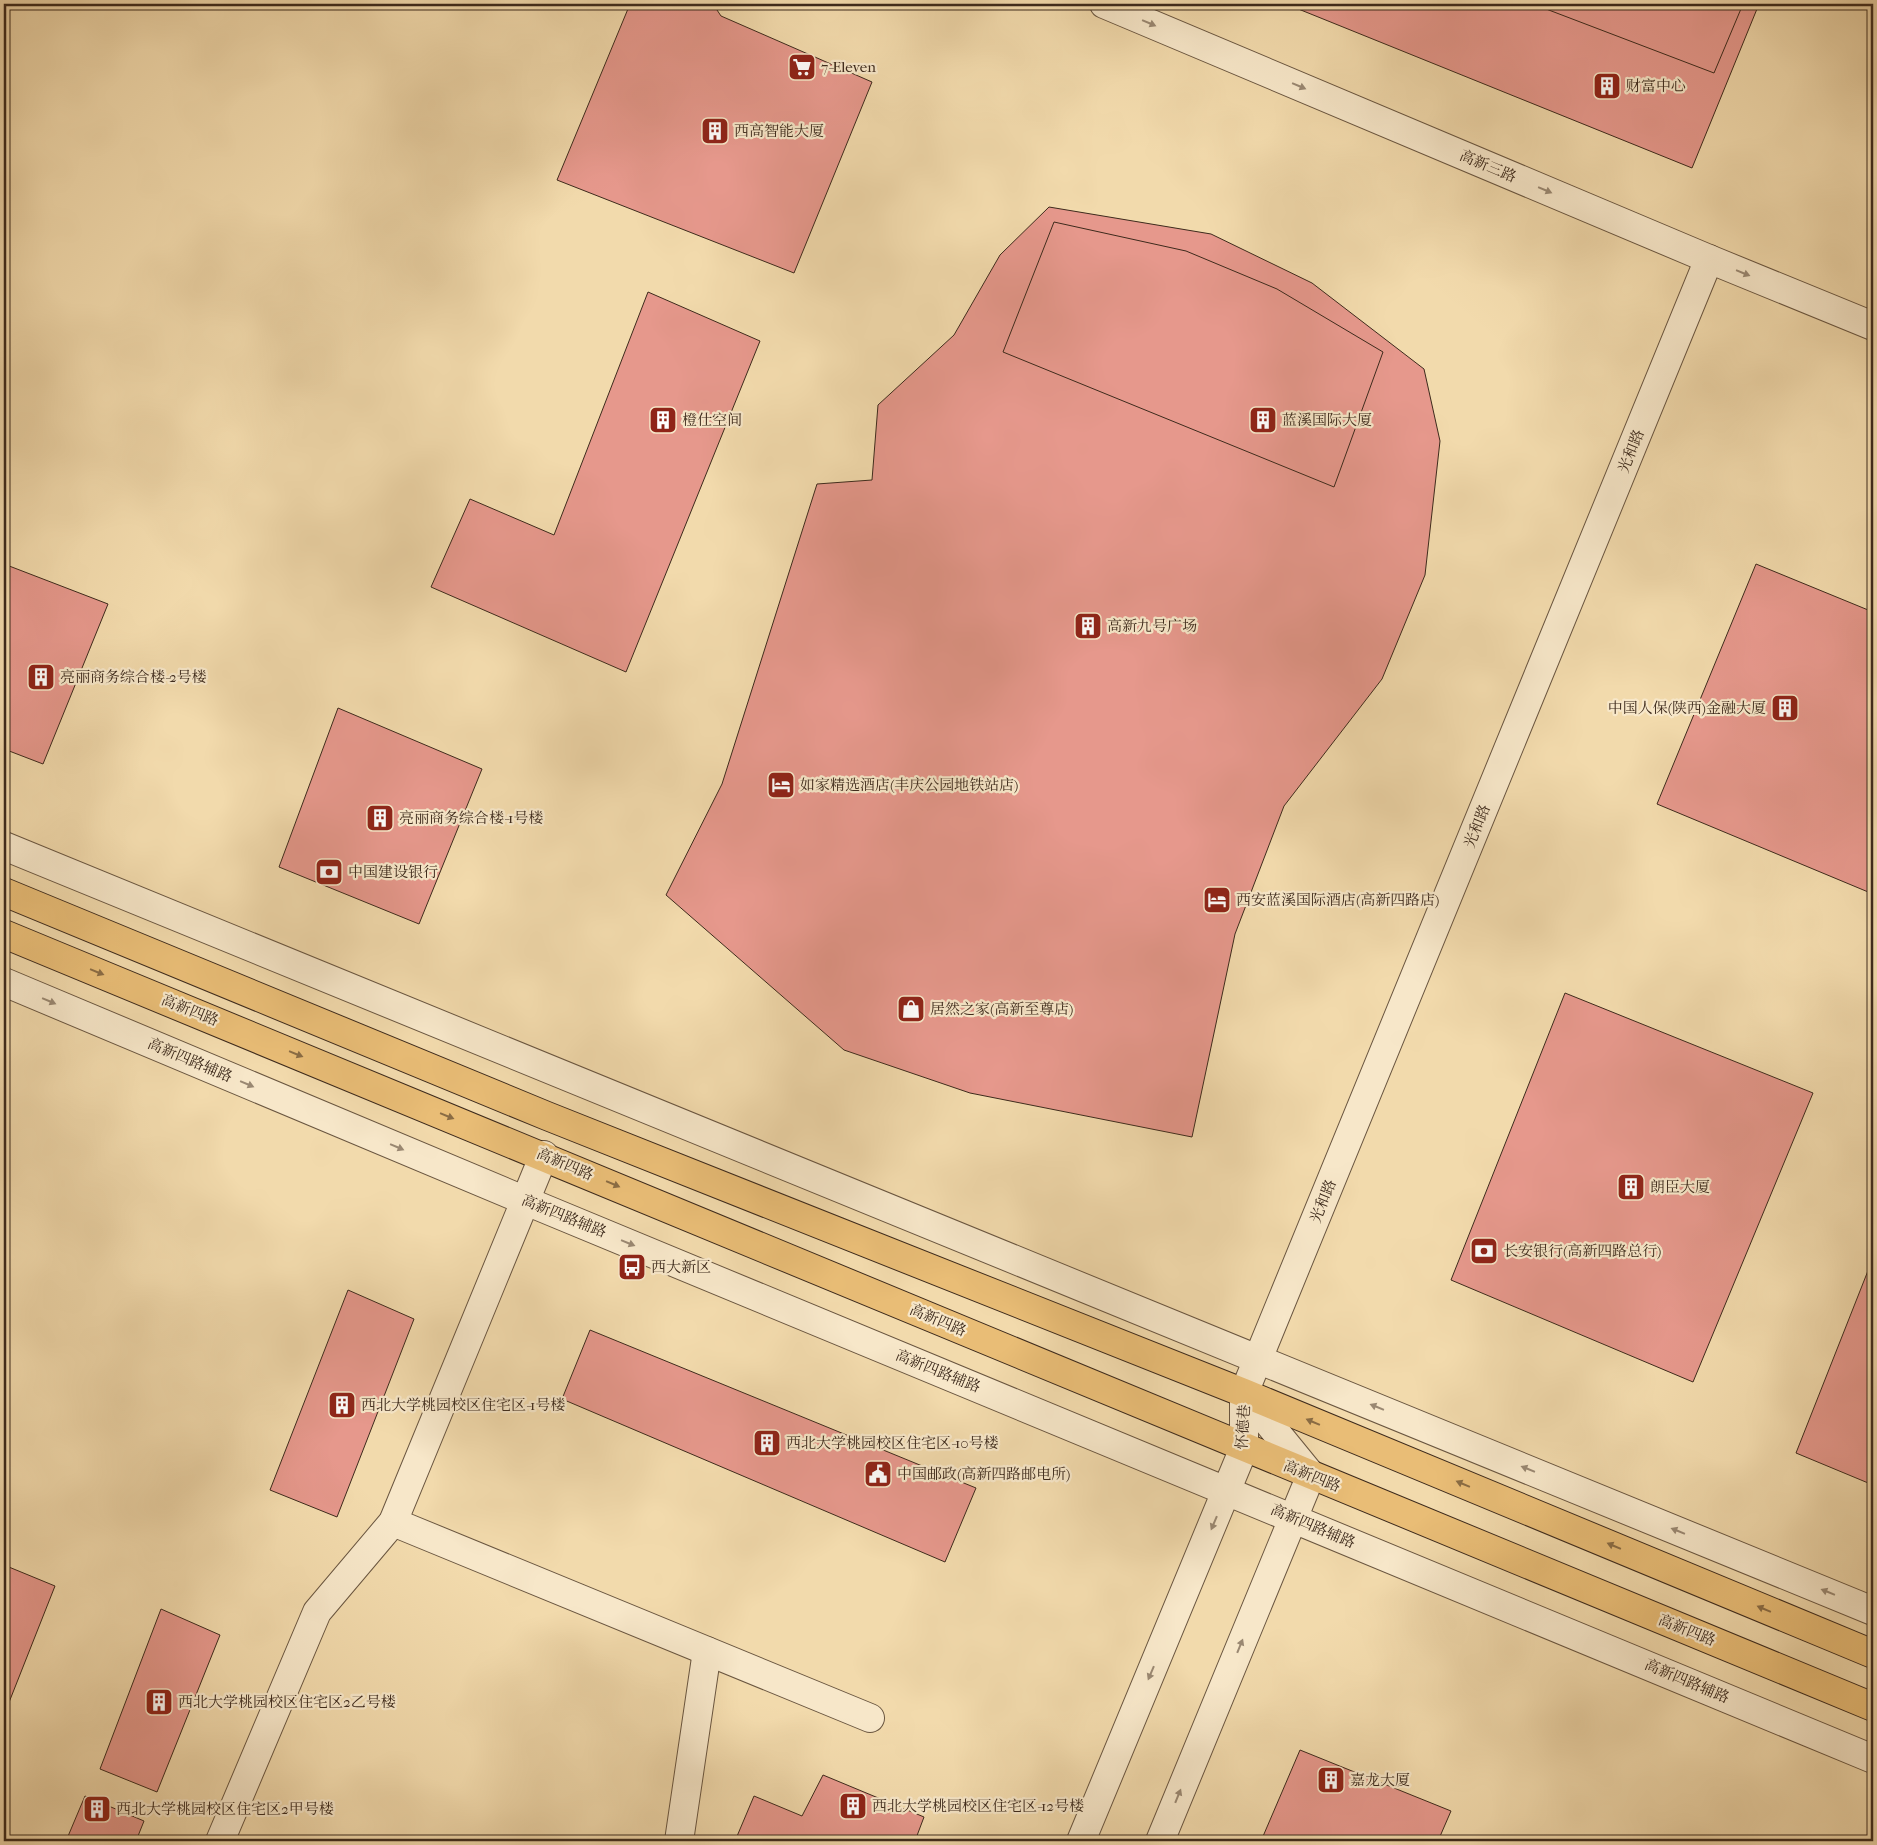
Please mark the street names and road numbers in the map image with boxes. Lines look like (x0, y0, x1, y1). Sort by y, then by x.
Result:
street label: 高新三路 (1457, 146, 1519, 186)
street label: 光和路 (1614, 427, 1648, 475)
street label: 光和路 (1460, 802, 1494, 850)
street label: 高新四路 (159, 990, 221, 1030)
street label: 高新四路辅路 (145, 1034, 235, 1086)
street label: 高新四路 (534, 1144, 596, 1184)
street label: 光和路 (1306, 1177, 1340, 1225)
street label: 高新四路辅路 (519, 1191, 609, 1241)
street label: 高新四路 (907, 1300, 969, 1340)
street label: 高新四路辅路 (893, 1346, 983, 1396)
street label: 怀德巷 (1232, 1404, 1254, 1450)
street label: 高新四路 (1281, 1456, 1343, 1496)
street label: 高新四路辅路 (1268, 1500, 1358, 1552)
street label: 高新四路 (1656, 1610, 1718, 1650)
street label: 高新四路辅路 (1642, 1655, 1732, 1707)

